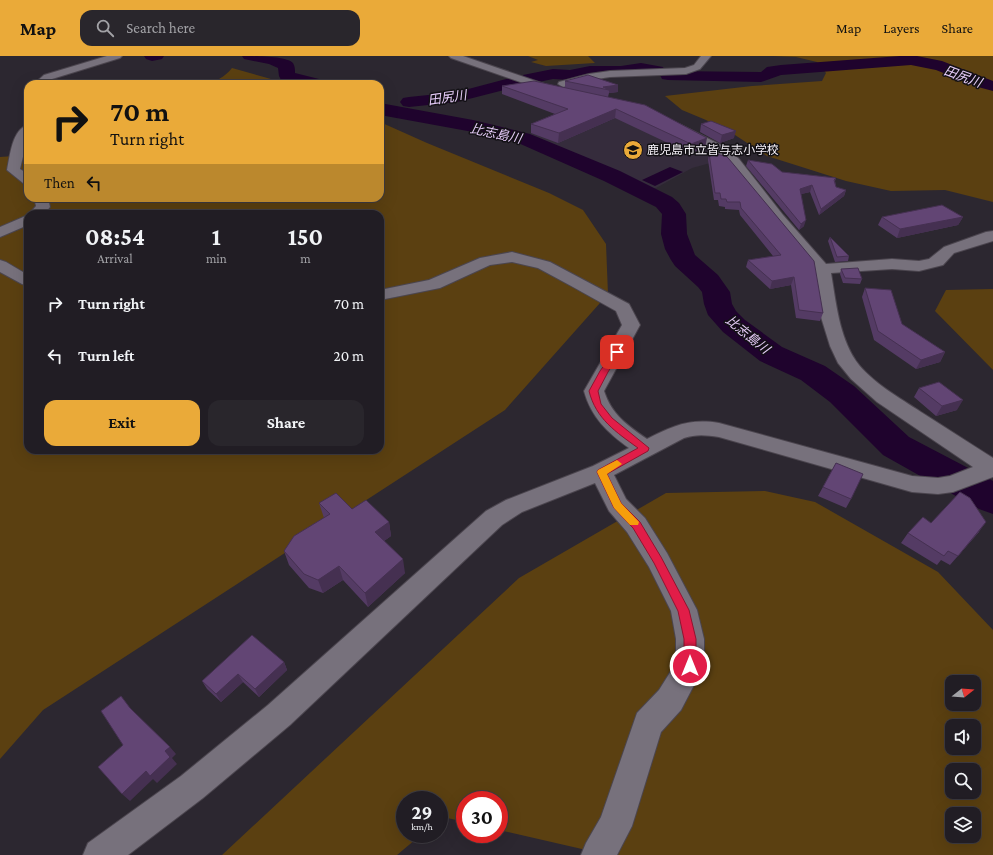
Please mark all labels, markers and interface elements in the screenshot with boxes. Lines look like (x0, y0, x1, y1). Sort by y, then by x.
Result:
search box (80, 10, 360, 46)
icon: search (94, 17, 116, 39)
text: Map (20, 18, 56, 39)
text: Search here (126, 20, 195, 36)
text: Map (836, 20, 861, 36)
text: Layers (883, 20, 920, 36)
text: Share (942, 20, 973, 36)
water label: 田尻川 (942, 63, 986, 91)
water label: 田尻川 (427, 87, 469, 108)
icon: right (44, 96, 96, 148)
text: 70 m (110, 96, 169, 127)
water label: 比志島川 (469, 121, 525, 147)
text: Turn right (110, 129, 184, 149)
school or university icon: 鹿児島市立皆与志小学校 (622, 139, 644, 161)
place label: 鹿児島市立皆与志小学校 (647, 143, 779, 157)
icon: left (83, 172, 105, 194)
text: Then (44, 175, 75, 191)
text: 08:54 (85, 223, 145, 250)
text: 1 (212, 223, 221, 250)
text: 150 (288, 223, 323, 250)
text: Arrival (97, 251, 133, 266)
text: min (206, 251, 227, 266)
text: m (300, 251, 311, 266)
icon: right (44, 293, 66, 315)
text: Turn right (78, 296, 145, 312)
text: 70 m (334, 296, 364, 312)
water label: 比志島川 (723, 312, 774, 358)
pin (600, 335, 634, 369)
icon: arrive (606, 341, 628, 363)
icon: left (44, 345, 66, 367)
text: Turn left (78, 348, 134, 364)
text: 20 m (334, 348, 364, 364)
button: Exit (44, 400, 200, 446)
button: Share (208, 400, 364, 446)
position arrow (669, 645, 711, 687)
north arrow (945, 675, 981, 711)
map controls (945, 675, 981, 843)
button: sound (945, 719, 981, 755)
button: search (945, 763, 981, 799)
speed limit sign: 30 (456, 791, 508, 843)
text: 29 (411, 801, 433, 823)
button: layers (945, 807, 981, 843)
text: km/h (411, 821, 433, 832)

